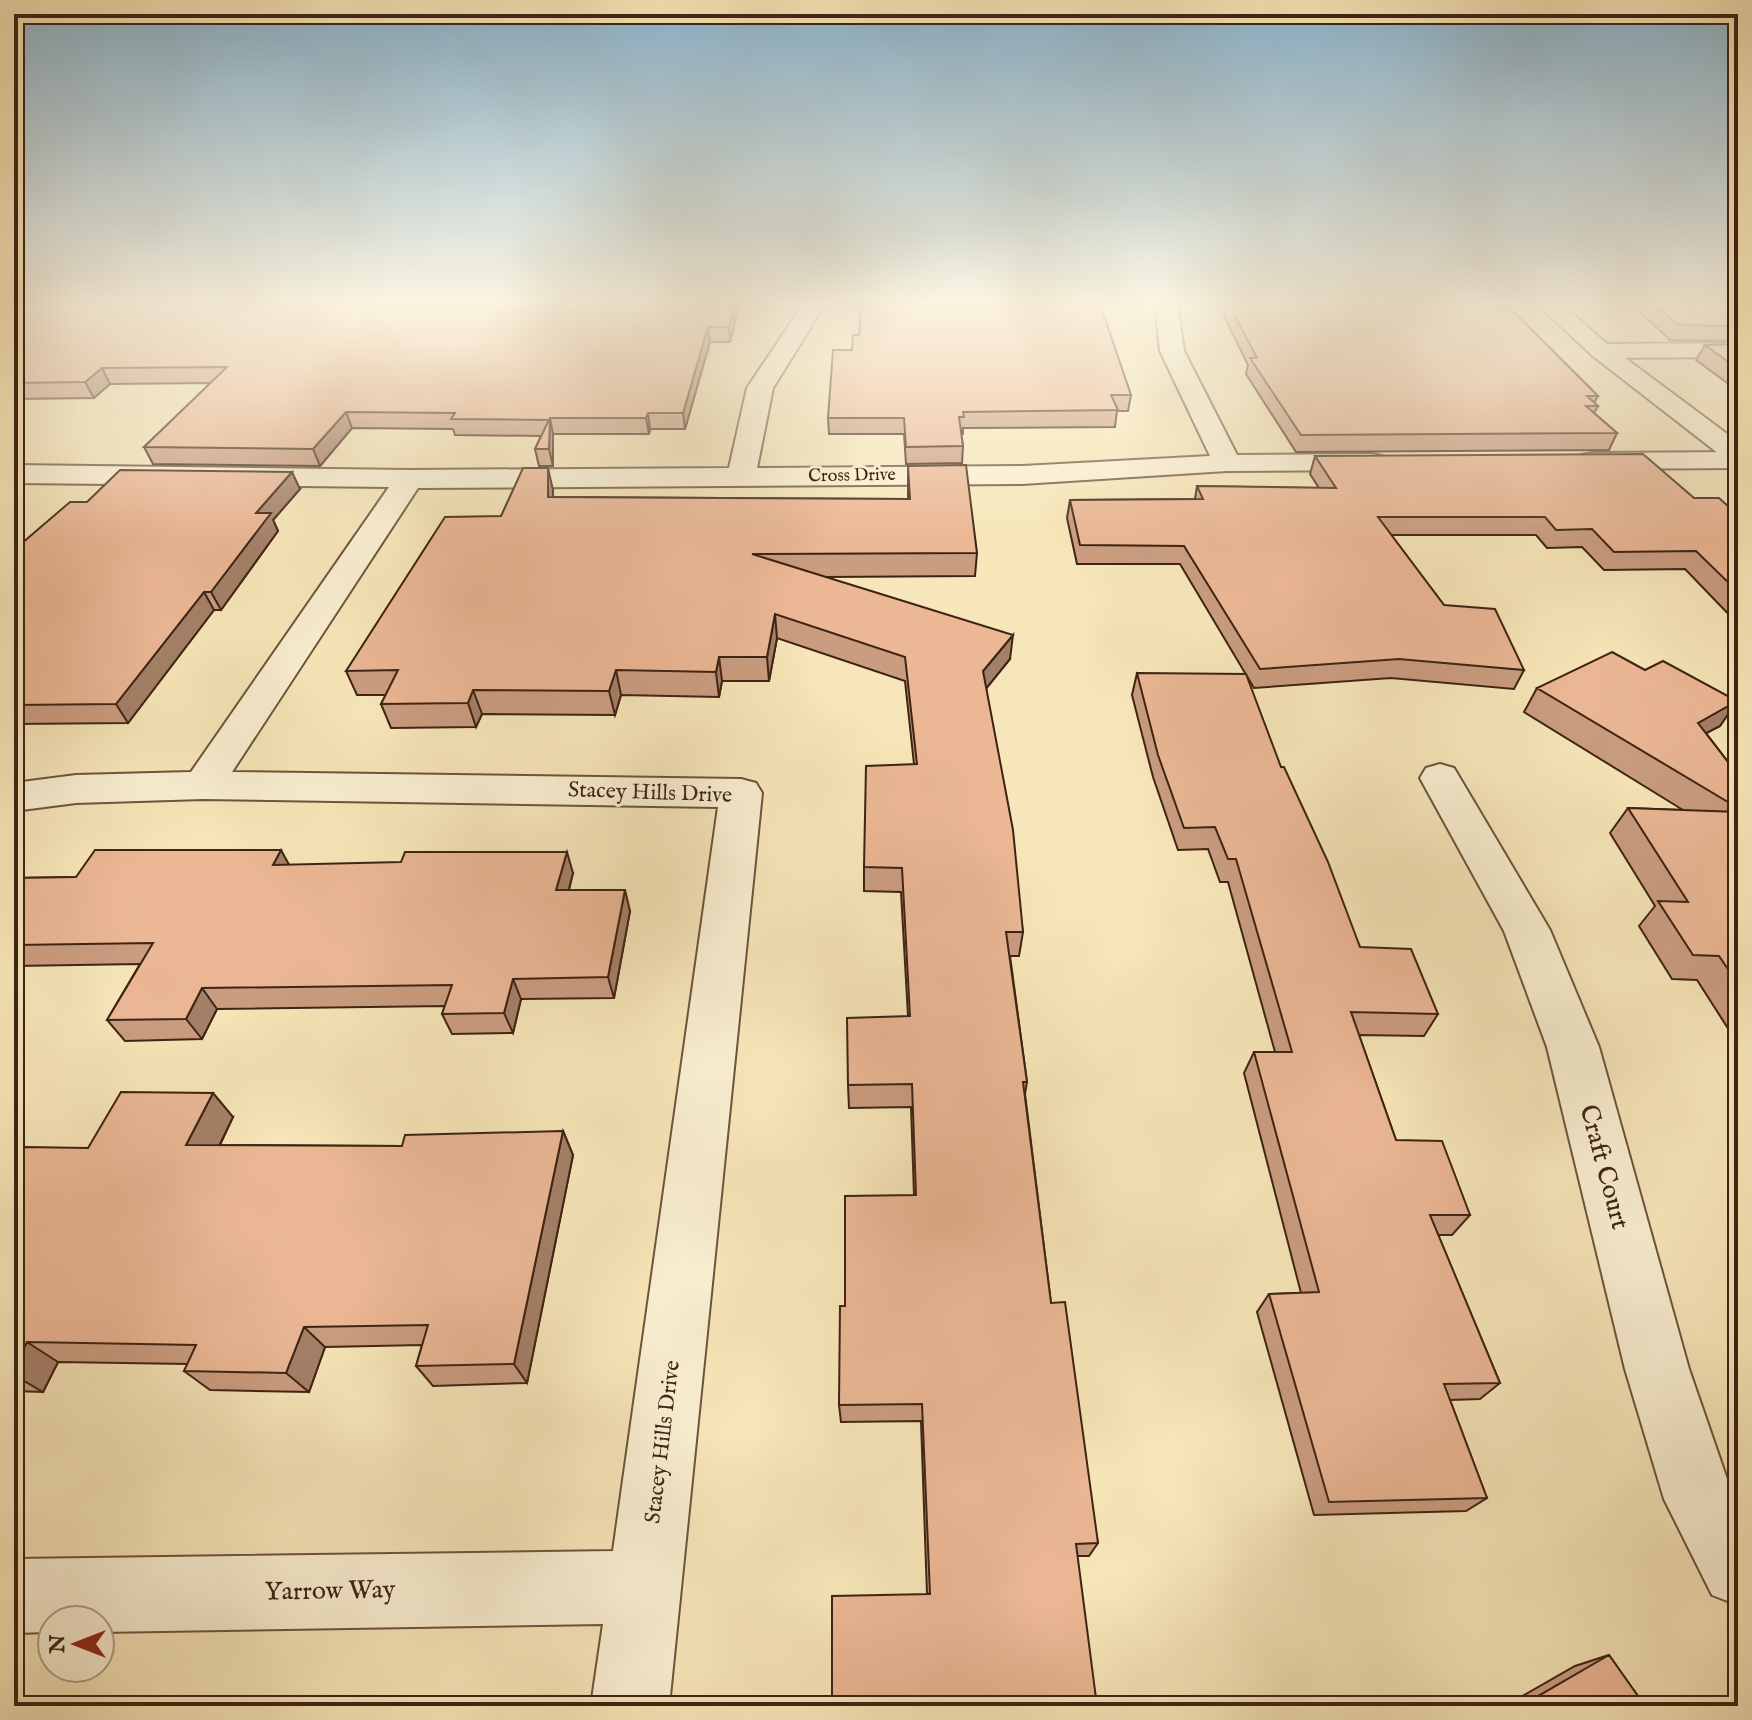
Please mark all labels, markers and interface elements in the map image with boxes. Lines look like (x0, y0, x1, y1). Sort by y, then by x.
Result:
street label: Cross Drive (808, 464, 896, 488)
street label: Stacey Hills Drive (567, 776, 733, 810)
street label: Craft Court (1572, 1101, 1636, 1233)
street label: Stacey Hills Drive (639, 1359, 687, 1525)
street label: Yarrow Way (264, 1573, 396, 1609)
north arrow (36, 1604, 116, 1684)
text: N (44, 1634, 72, 1655)

